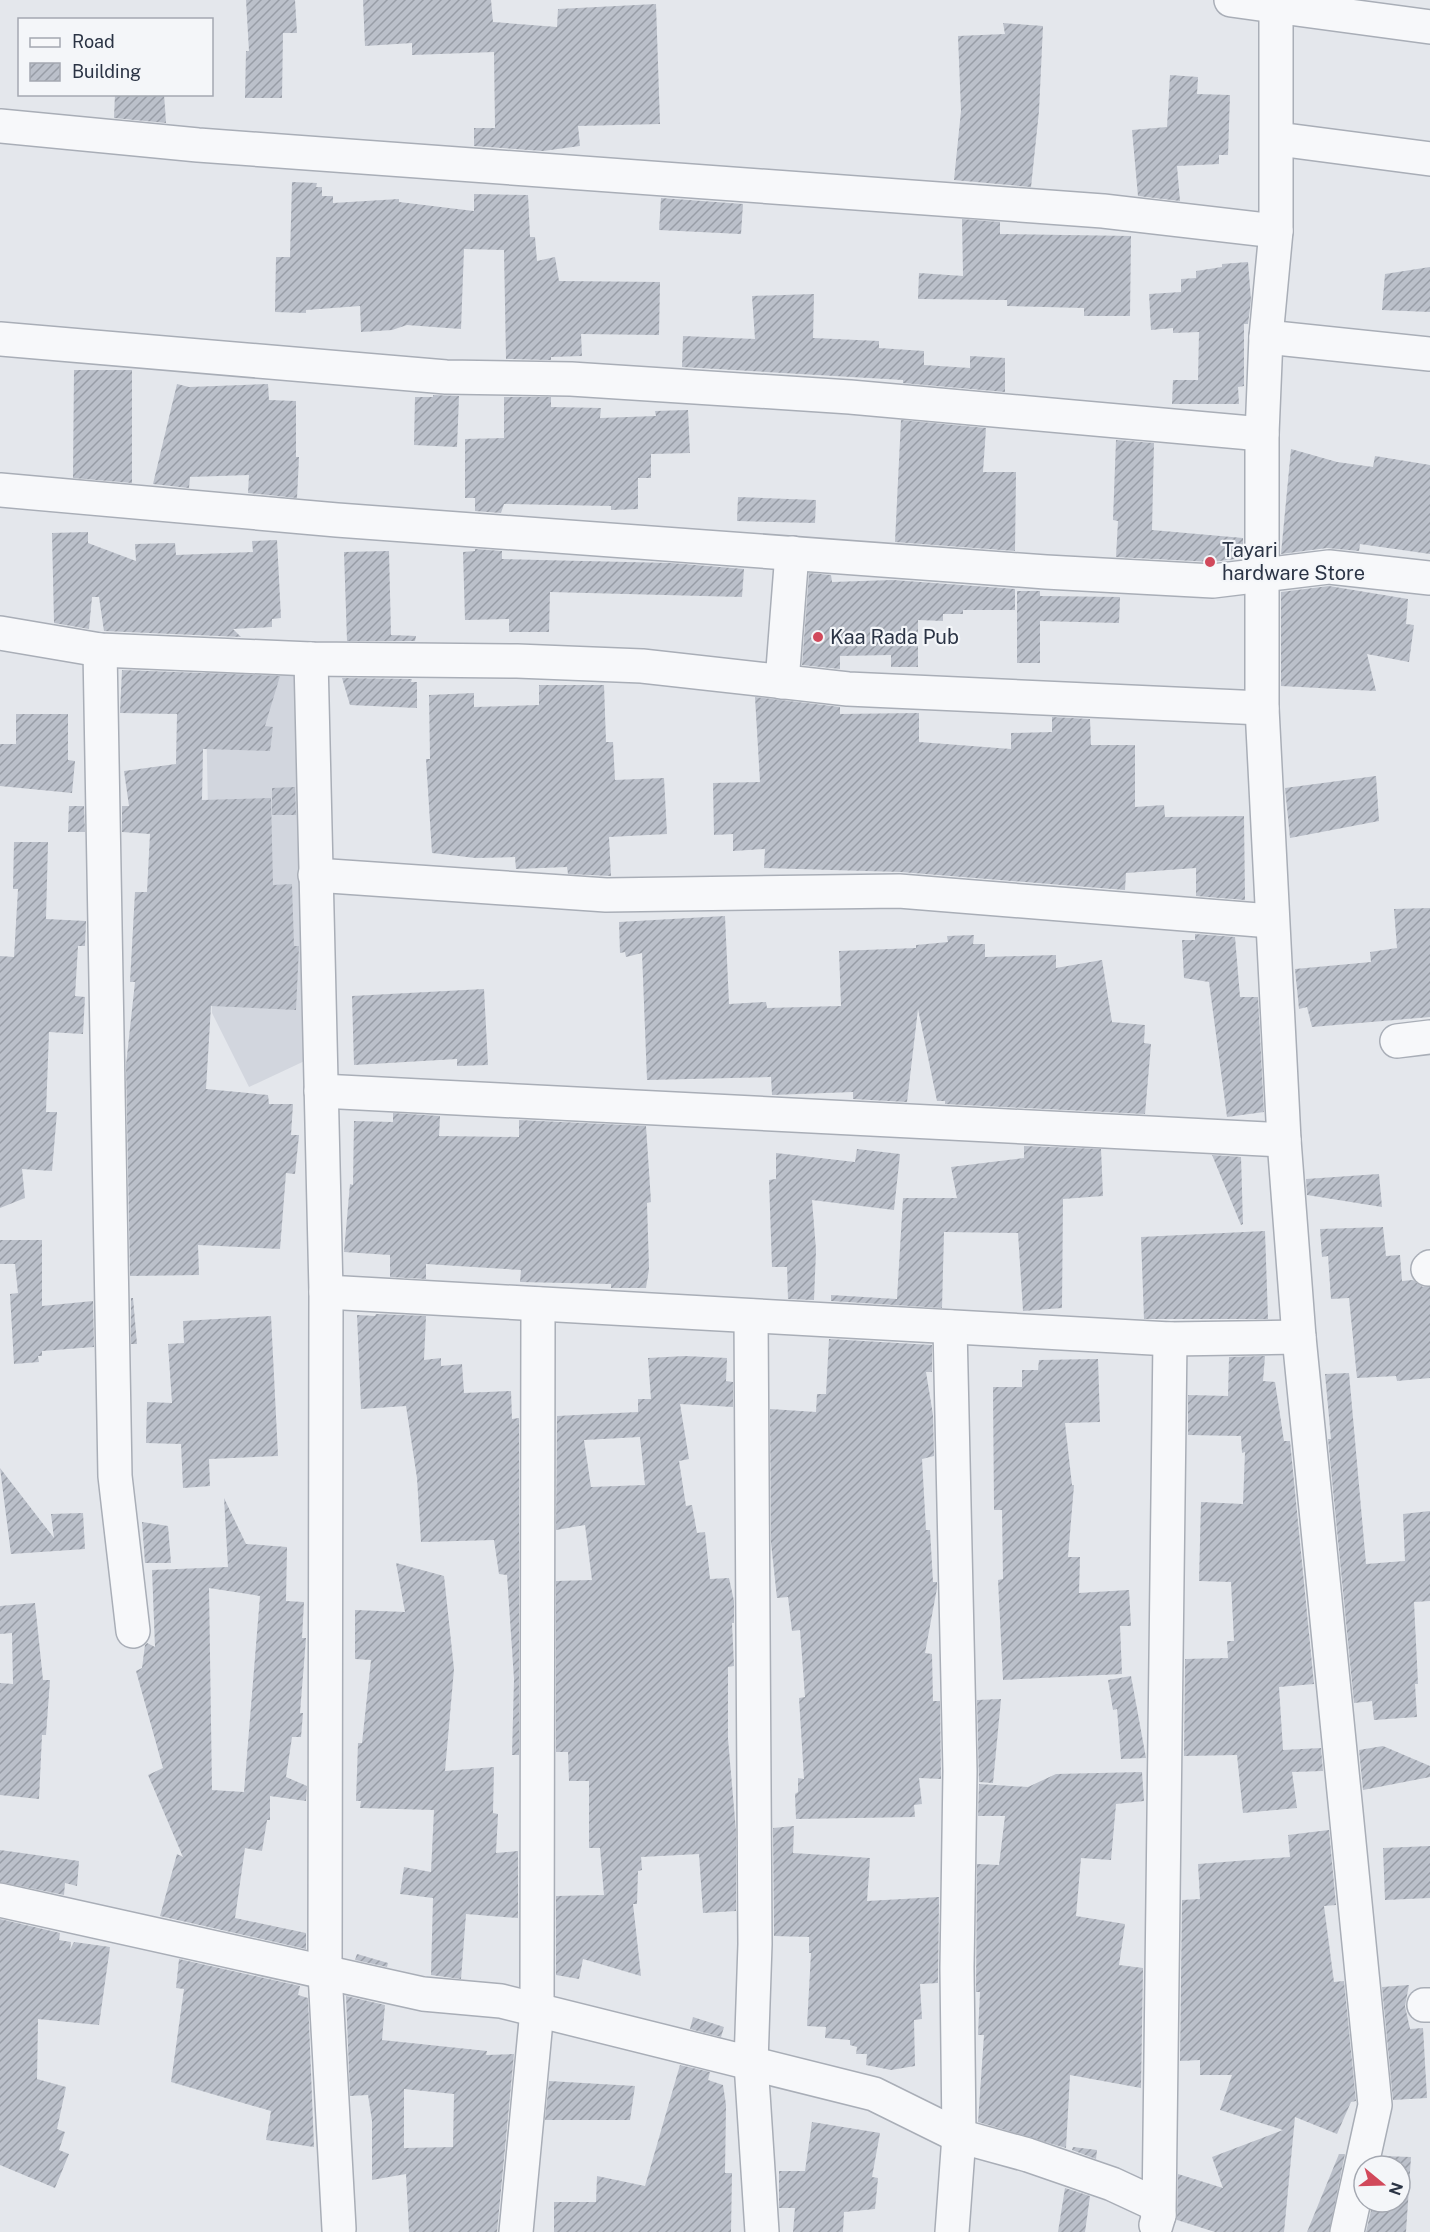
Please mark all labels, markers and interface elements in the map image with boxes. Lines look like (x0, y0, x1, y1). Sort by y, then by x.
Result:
legend (18, 18, 213, 96)
text: Road (72, 31, 115, 52)
text: Building (72, 61, 141, 82)
place label: Tayari hardware Store (1222, 538, 1365, 585)
marker: Tayari hardware Store (1203, 555, 1217, 569)
place label: Kaa Rada Pub (830, 625, 959, 649)
marker: Kaa Rada Pub (811, 630, 825, 644)
north arrow (1352, 2154, 1412, 2214)
text: N (1385, 2180, 1407, 2198)

